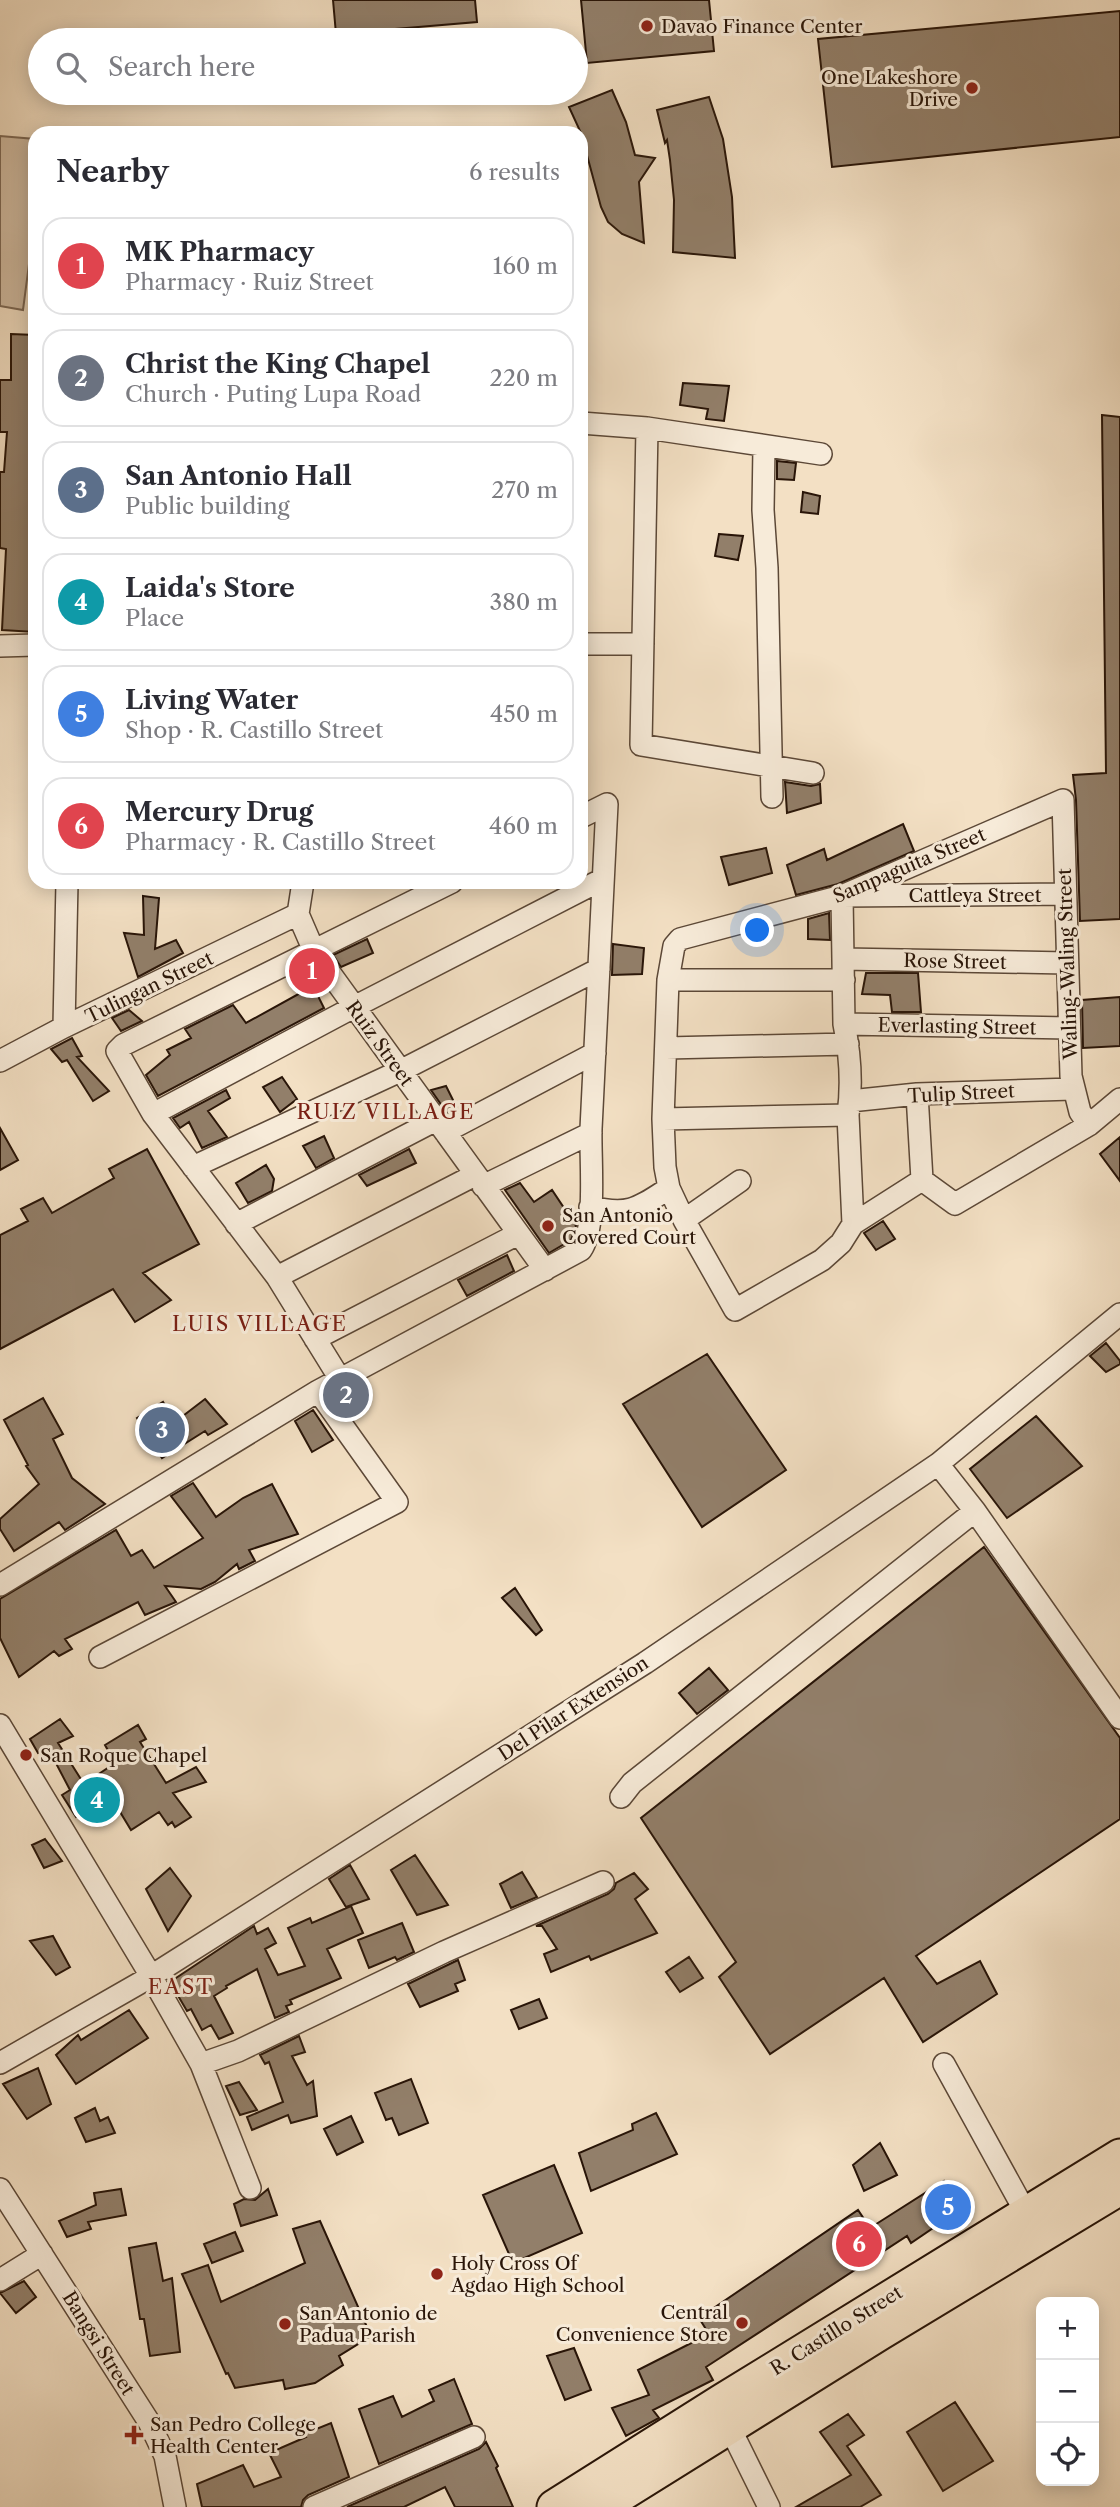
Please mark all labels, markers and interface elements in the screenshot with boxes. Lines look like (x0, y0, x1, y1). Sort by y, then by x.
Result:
place label: Davao Finance Center (661, 15, 863, 38)
marker: Davao Finance Center (639, 18, 655, 34)
search box (28, 28, 588, 105)
icon: search (52, 48, 90, 86)
text: Search here (108, 51, 255, 83)
place label: One Lakeshore Drive (821, 66, 958, 111)
marker: One Lakeshore Drive (964, 80, 980, 96)
text: Nearby (56, 153, 169, 190)
text: 6 results (469, 158, 560, 186)
text: MK Pharmacy (125, 236, 314, 268)
text: 1 (76, 252, 86, 280)
text: 160 m (493, 252, 558, 280)
text: Pharmacy · Ruiz Street (125, 268, 374, 296)
text: Christ the King Chapel (125, 348, 430, 380)
text: 2 (74, 364, 88, 392)
text: 220 m (489, 364, 558, 392)
text: Church · Puting Lupa Road (125, 380, 421, 408)
text: San Antonio Hall (125, 460, 352, 492)
text: 3 (75, 476, 88, 504)
text: 270 m (491, 476, 558, 504)
text: Public building (125, 492, 290, 520)
text: Laida's Store (125, 572, 295, 604)
text: 4 (74, 588, 88, 616)
text: 380 m (490, 588, 558, 616)
text: Place (125, 604, 184, 632)
text: Living Water (125, 684, 298, 716)
text: 5 (75, 700, 87, 728)
text: 450 m (490, 700, 558, 728)
text: Shop · R. Castillo Street (125, 716, 383, 744)
text: Mercury Drug (125, 796, 314, 828)
text: 6 (74, 812, 88, 840)
text: 460 m (489, 812, 558, 840)
street label: Sampaguita Street (829, 823, 989, 908)
text: Pharmacy · R. Castillo Street (125, 828, 436, 856)
street label: Waling-Waling Street (1053, 868, 1082, 1061)
street label: Cattleya Street (909, 884, 1042, 907)
your location (740, 913, 774, 947)
pin: 1 (289, 945, 335, 997)
street label: Tulingan Street (82, 946, 217, 1028)
street label: Rose Street (903, 949, 1007, 974)
street label: Ruiz Street (341, 996, 418, 1091)
street label: Everlasting Street (878, 1014, 1037, 1039)
street label: Tulip Street (907, 1079, 1015, 1108)
district label: RUIZ VILLAGE (296, 1099, 476, 1124)
place label: San Antonio Covered Court (562, 1204, 696, 1249)
marker: San Antonio Covered Court (540, 1218, 556, 1234)
district label: LUIS VILLAGE (172, 1311, 348, 1336)
pin: 2 (323, 1369, 369, 1421)
pin: 3 (139, 1404, 185, 1456)
street label: Del Pilar Extension (494, 1651, 653, 1766)
place label: San Roque Chapel (40, 1744, 207, 1767)
marker: San Roque Chapel (18, 1747, 34, 1763)
pin: 4 (74, 1774, 120, 1826)
district label: EAST (148, 1974, 214, 1999)
pin: 5 (925, 2181, 971, 2233)
pin: 6 (836, 2218, 882, 2270)
place label: Holy Cross Of Agdao High School (450, 2252, 625, 2297)
marker: Holy Cross Of Agdao High School (429, 2266, 445, 2282)
street label: R. Castillo Street (766, 2280, 907, 2380)
street label: Bangsi Street (58, 2287, 140, 2400)
map controls (1036, 2297, 1099, 2486)
button: + (1036, 2297, 1099, 2360)
place label: Central Convenience Store (556, 2301, 728, 2346)
place label: San Antonio de Padua Parish (299, 2302, 437, 2347)
marker: Central Convenience Store (734, 2315, 750, 2331)
marker: San Antonio de Padua Parish (277, 2316, 293, 2332)
button: − (1036, 2360, 1099, 2423)
place label: San Pedro College Health Center (150, 2413, 316, 2458)
button: locate (1036, 2423, 1099, 2486)
marker: San Pedro College Health Center (124, 2425, 144, 2445)

